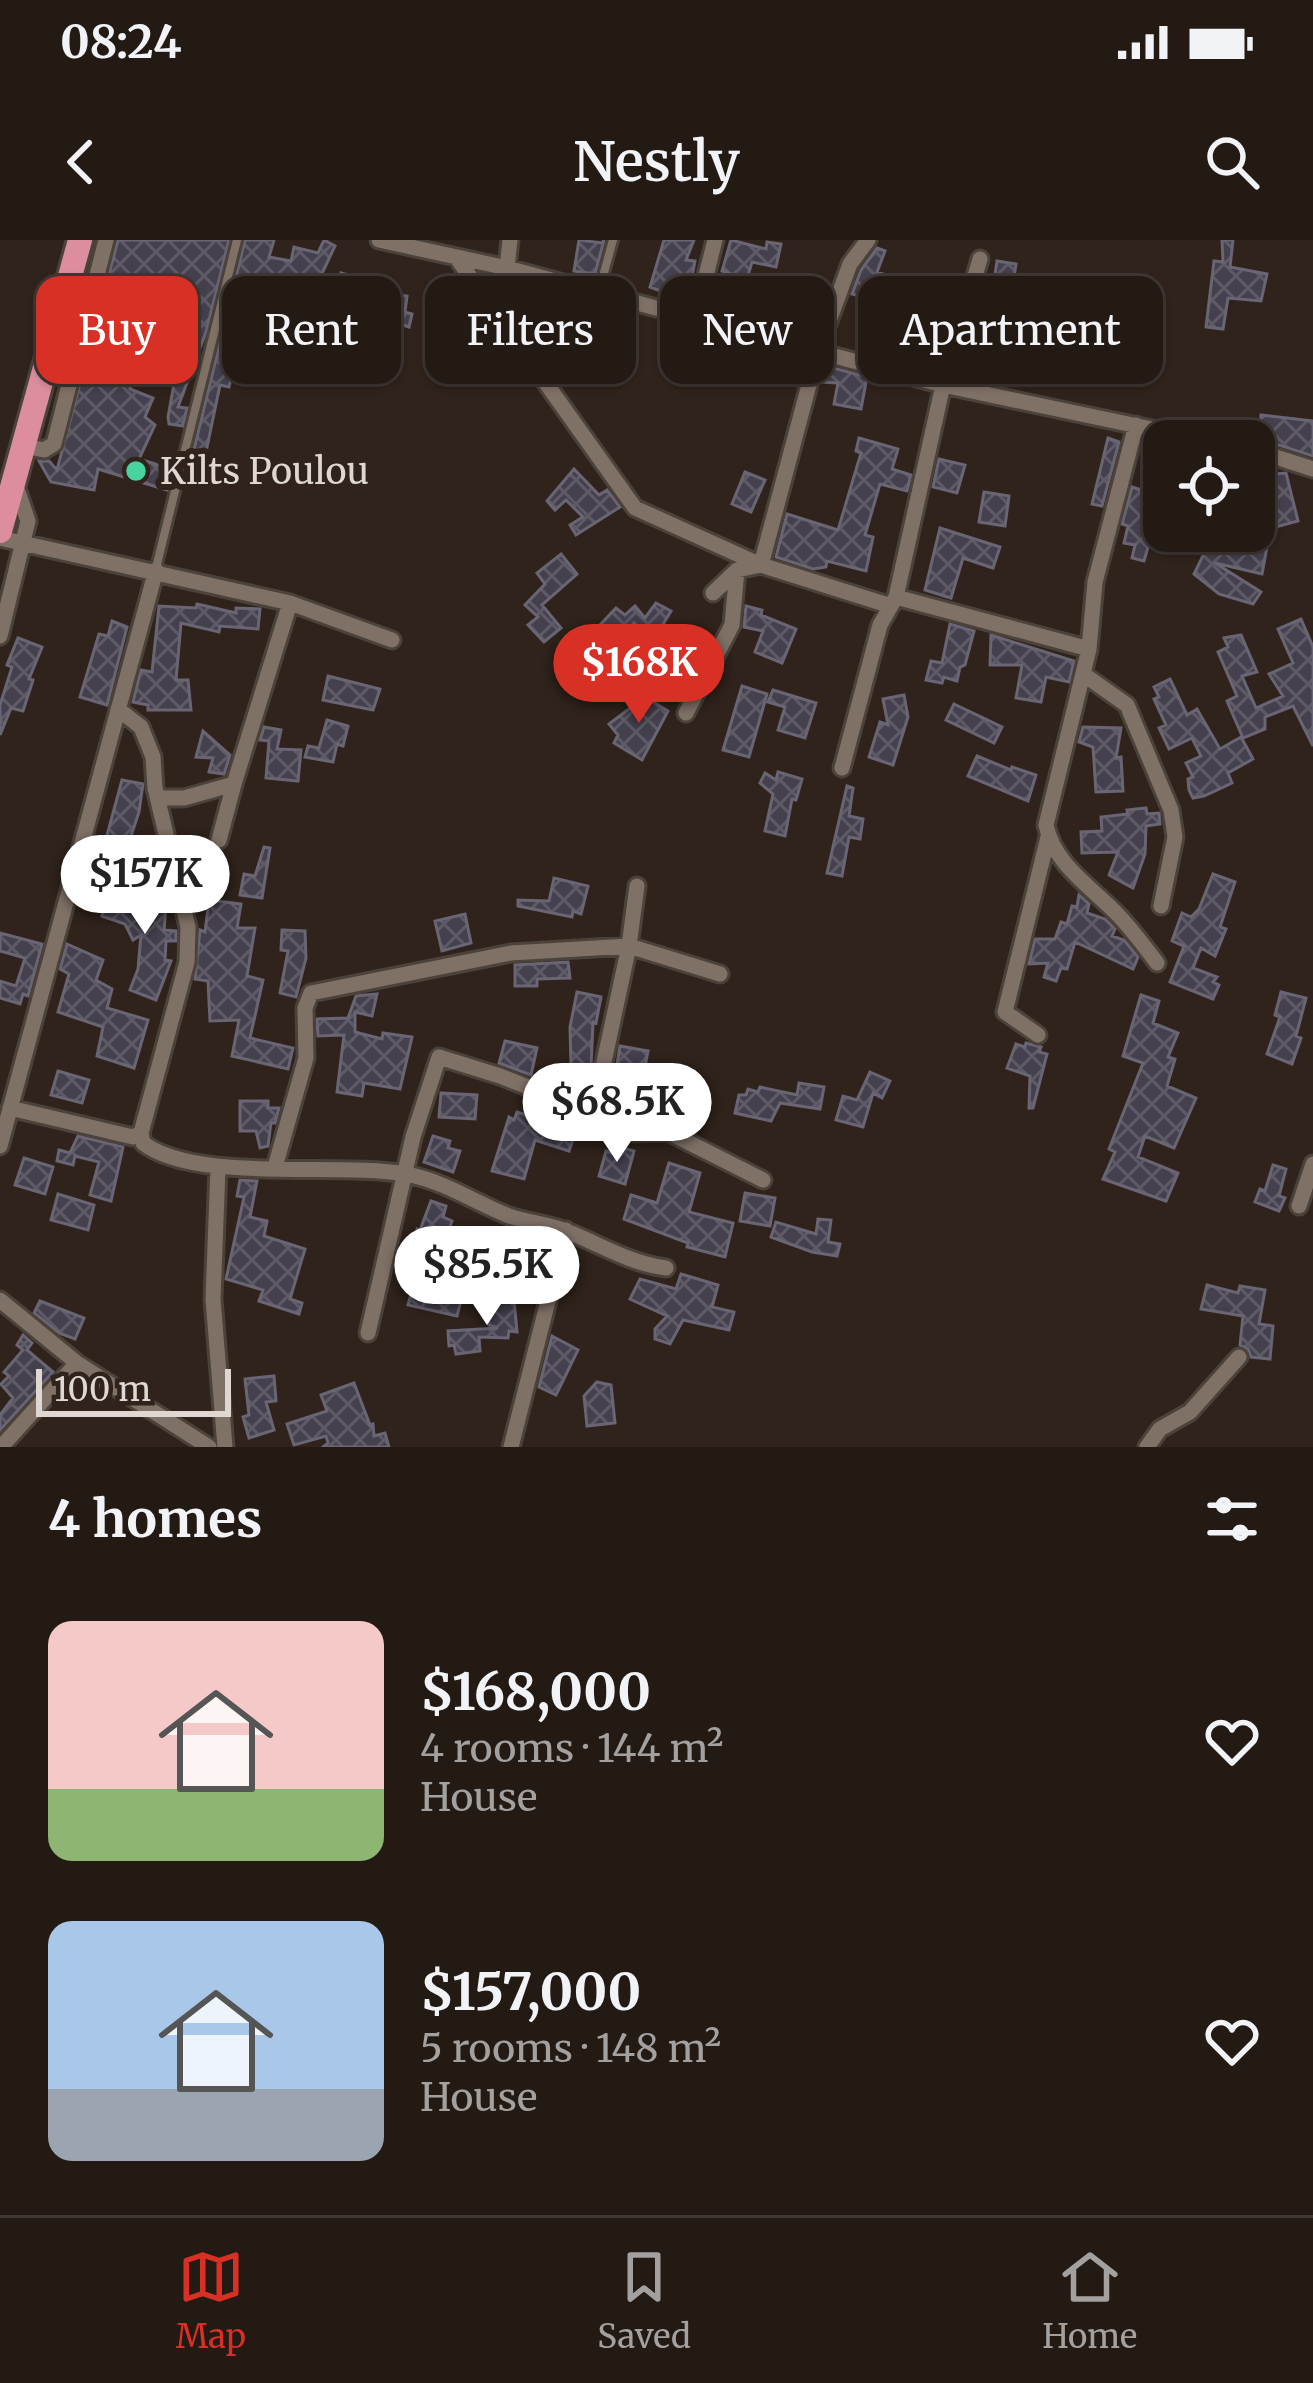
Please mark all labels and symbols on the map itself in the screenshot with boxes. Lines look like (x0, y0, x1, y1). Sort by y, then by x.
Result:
place label: Kilts Poulou (160, 449, 369, 494)
marker: Kilts Poulou (123, 458, 149, 484)
pin: $168K (555, 624, 723, 726)
pin: $157K (61, 835, 229, 937)
pin: $68.5K (519, 1063, 715, 1165)
pin: $85.5K (389, 1226, 585, 1328)
scale bar (36, 1363, 231, 1416)

